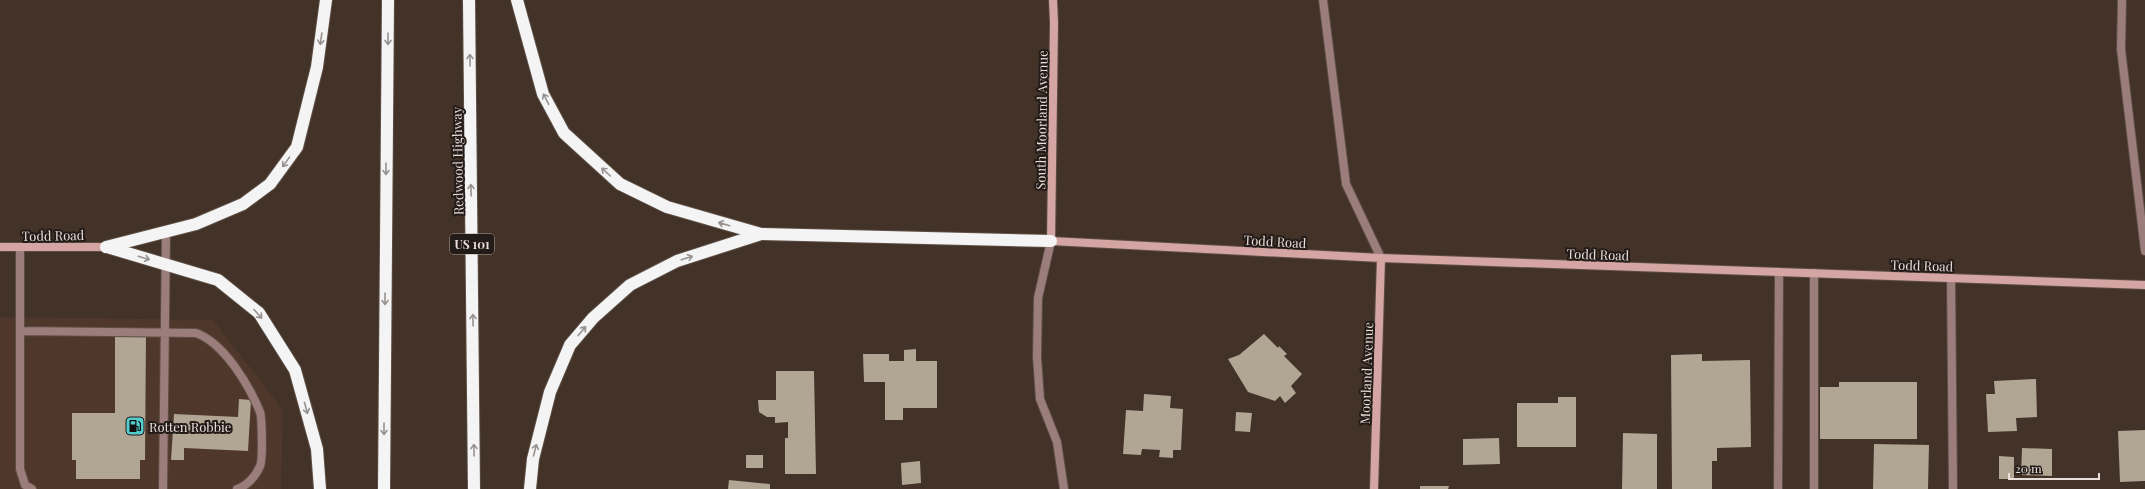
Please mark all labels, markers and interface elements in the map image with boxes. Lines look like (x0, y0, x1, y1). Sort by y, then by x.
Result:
one-way arrow (317, 32, 325, 45)
one-way arrow (384, 32, 392, 45)
street label: South Moorland Avenue (1031, 50, 1051, 190)
one-way arrow (466, 54, 474, 67)
one-way arrow (542, 93, 549, 105)
street label: Redwood Highway (448, 106, 466, 215)
one-way arrow (282, 157, 290, 168)
one-way arrow (383, 162, 390, 175)
one-way arrow (601, 167, 612, 176)
one-way arrow (467, 184, 475, 197)
one-way arrow (718, 220, 731, 227)
street label: Todd Road (22, 226, 85, 244)
street label: Todd Road (1243, 231, 1307, 251)
road number: US 101 (450, 234, 494, 254)
street label: Todd Road (1566, 244, 1630, 264)
one-way arrow (681, 254, 694, 261)
one-way arrow (137, 255, 150, 262)
street label: Todd Road (1890, 255, 1954, 275)
one-way arrow (381, 292, 389, 305)
one-way arrow (253, 309, 262, 319)
one-way arrow (469, 314, 477, 327)
street label: Moorland Avenue (1356, 321, 1376, 424)
one-way arrow (577, 326, 587, 336)
one-way arrow (303, 401, 310, 414)
fuel station icon: Rotten Robbie (124, 415, 146, 437)
place label: Rotten Robbie (149, 418, 232, 435)
one-way arrow (380, 422, 388, 435)
one-way arrow (470, 444, 478, 457)
one-way arrow (532, 444, 539, 457)
scale bar (2009, 455, 2099, 481)
text: 20 m (2015, 460, 2042, 476)

